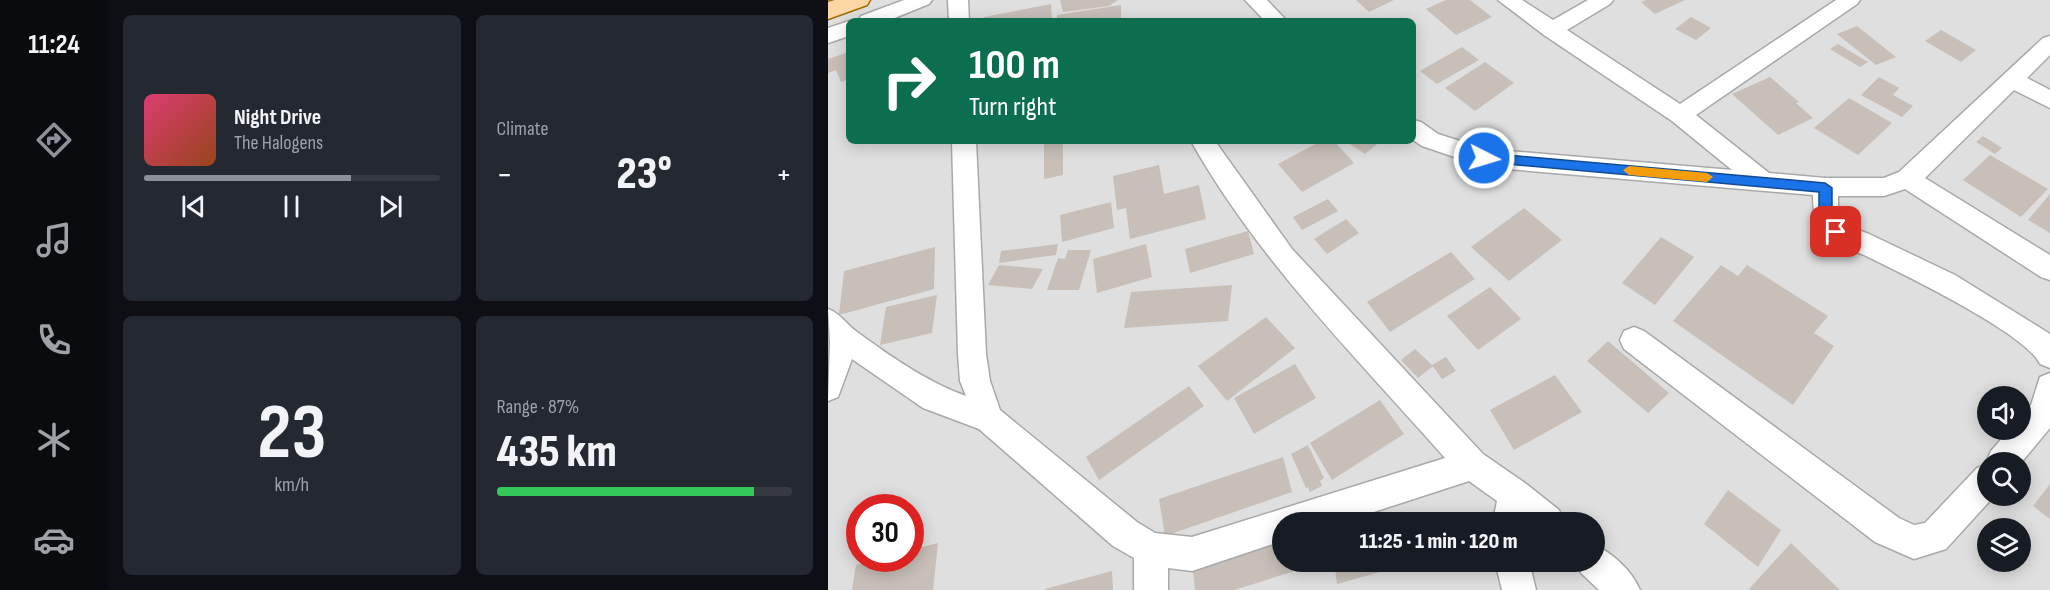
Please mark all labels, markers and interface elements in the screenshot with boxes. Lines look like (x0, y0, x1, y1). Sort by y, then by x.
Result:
text: 11:24 (28, 29, 80, 61)
text: 100 m (969, 40, 1060, 91)
icon: right (870, 42, 948, 120)
text: Turn right (969, 91, 1056, 123)
text: Night Drive (234, 104, 321, 131)
text: Climate (497, 117, 549, 141)
icon: directions (33, 119, 75, 161)
position arrow (1452, 126, 1516, 190)
text: The Halogens (234, 131, 323, 155)
text: 23° (617, 147, 672, 202)
text: − (497, 155, 513, 195)
text: + (776, 155, 792, 195)
icon: previous (177, 190, 210, 223)
icon: pause (275, 190, 308, 223)
icon: next (374, 190, 407, 223)
pin (1810, 206, 1861, 257)
icon: arrive (1819, 215, 1852, 248)
icon: music (33, 219, 75, 261)
icon: phone (33, 319, 75, 361)
map controls (1977, 386, 2031, 572)
button: sound (1977, 386, 2031, 440)
text: 23 (257, 387, 326, 480)
text: Range · 87% (497, 395, 579, 419)
icon: climate (33, 419, 75, 461)
text: 435 km (497, 425, 617, 480)
button: search (1977, 452, 2031, 506)
text: km/h (274, 473, 309, 497)
speed limit sign: 30 (846, 494, 924, 572)
button: layers (1977, 518, 2031, 572)
icon: car (33, 519, 75, 561)
text: 11:25 · 1 min · 120 m (1360, 528, 1517, 555)

